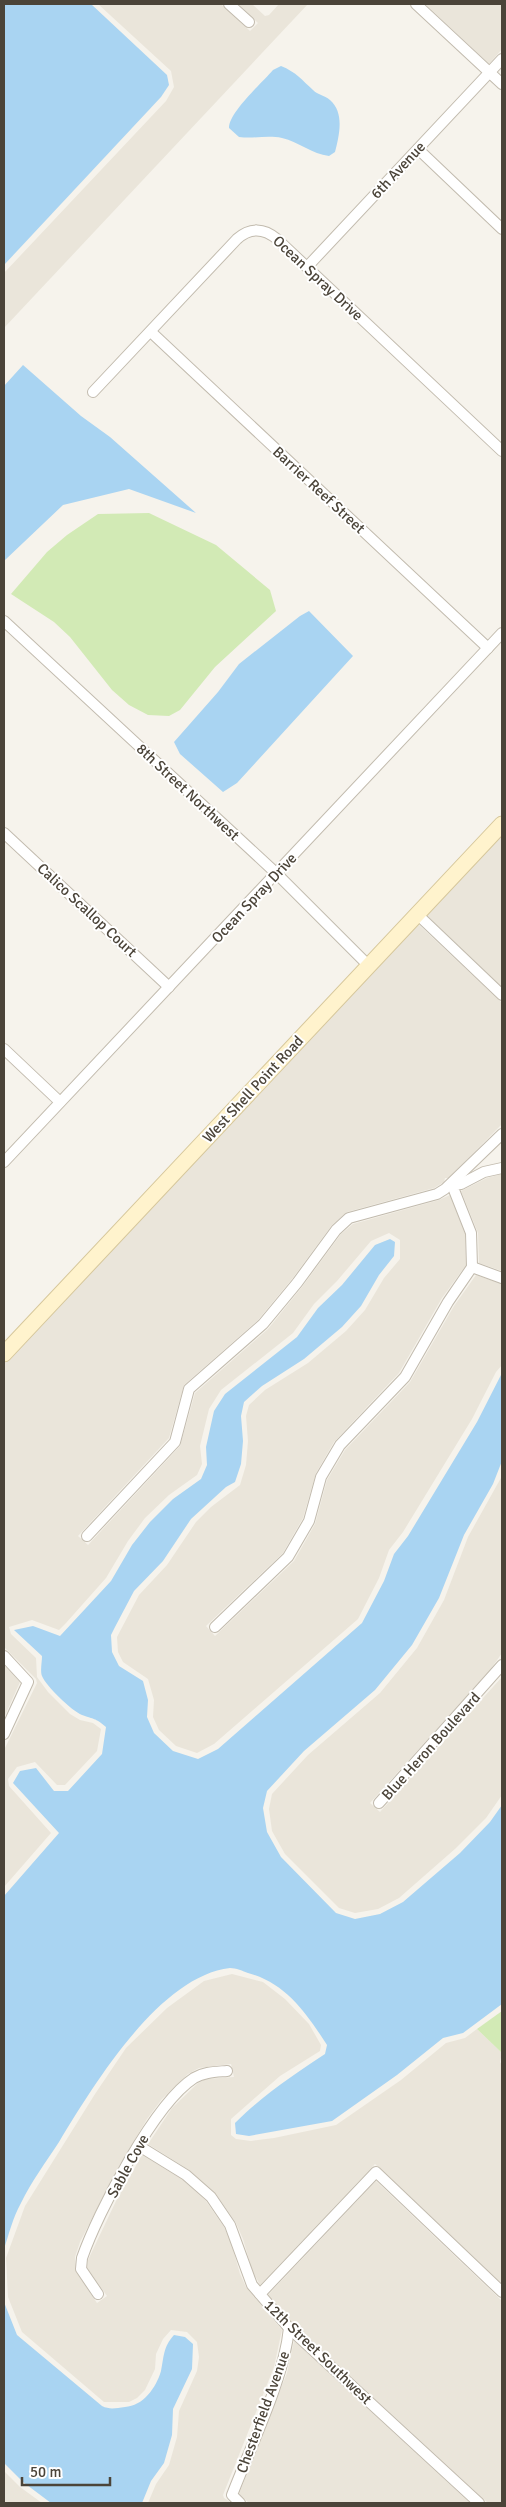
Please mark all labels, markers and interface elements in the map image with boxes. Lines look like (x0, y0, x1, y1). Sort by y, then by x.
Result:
street label: 6th Avenue (367, 138, 429, 202)
street label: Ocean Spray Drive (269, 232, 367, 324)
street label: Barrier Reef Street (269, 443, 369, 537)
street label: 8th Street Northwest (133, 740, 243, 844)
street label: Ocean Spray Drive (208, 849, 300, 947)
street label: Calico Scallop Court (33, 859, 141, 961)
street label: West Shell Point Road (199, 1032, 307, 1146)
street label: Blue Heron Boulevard (378, 1688, 484, 1804)
street label: Sable Cove (103, 2131, 153, 2201)
street label: 12th Street Southwest (260, 2296, 376, 2408)
street label: Chesterfield Avenue (233, 2349, 293, 2475)
scale bar (22, 2454, 110, 2486)
text: 50 m (30, 2463, 61, 2481)

